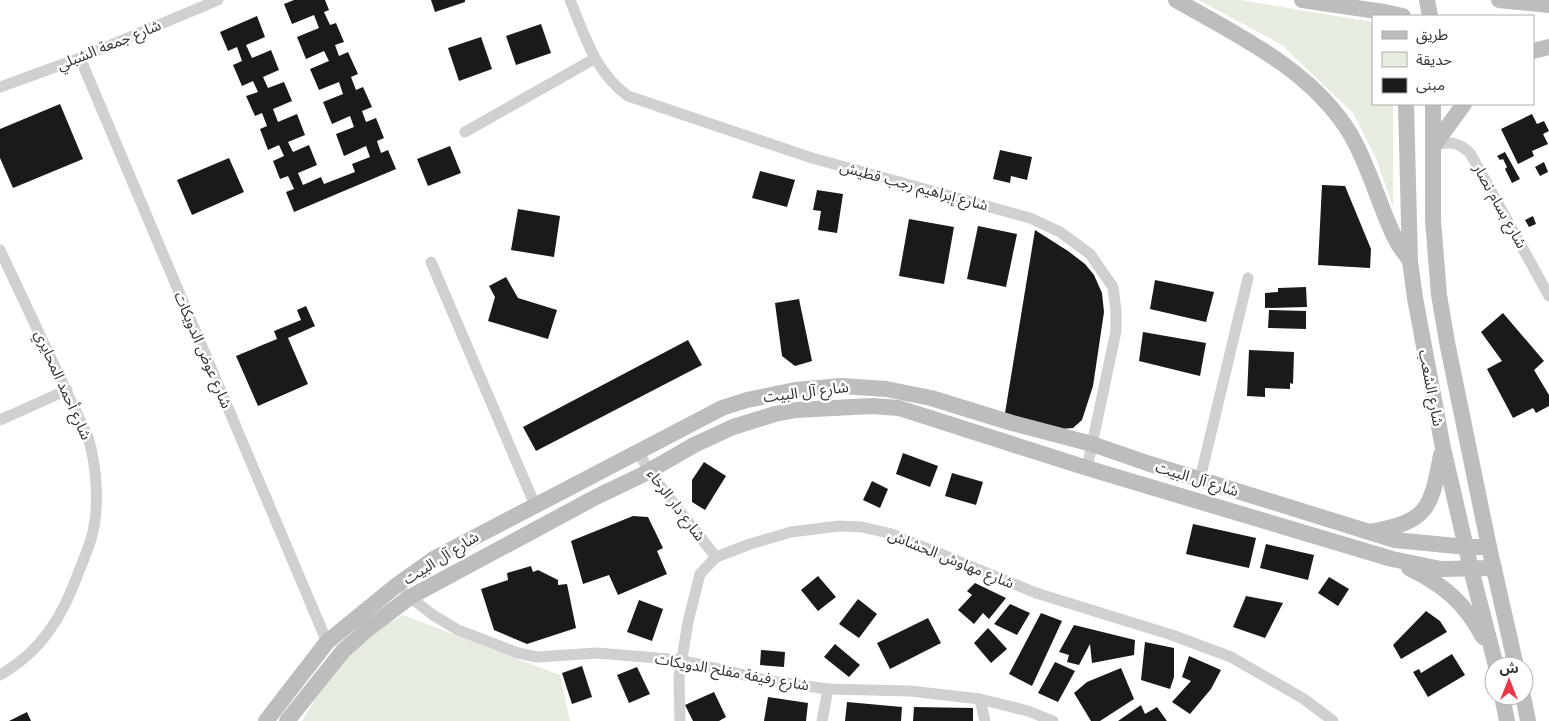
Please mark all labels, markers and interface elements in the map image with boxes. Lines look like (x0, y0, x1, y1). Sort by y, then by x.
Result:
street label: شارع جمعة الشبلي (54, 15, 165, 77)
legend (1372, 15, 1534, 105)
text: طريق (1416, 25, 1448, 45)
text: حديقة (1416, 50, 1452, 69)
text: مبنى (1416, 75, 1445, 94)
street label: شارع إبراهيم رجب قطيش (837, 157, 991, 217)
street label: شارع بسام نصار (1466, 159, 1532, 253)
street label: شارع عوض الدويكات (168, 289, 237, 412)
street label: شارع أحمد المحايري (28, 327, 96, 444)
street label: شارع الشعب (1412, 348, 1448, 429)
street label: شارع آل البيت (762, 377, 850, 409)
street label: شارع آل البيت (1152, 457, 1241, 503)
street label: شارع دار الرخاء (641, 465, 710, 547)
street label: شارع مهاوش الحشاش (884, 525, 1017, 595)
street label: شارع آل البيت (399, 527, 484, 591)
street label: شارع رفيفة مفلح الدويكات (653, 649, 811, 697)
north arrow (1484, 656, 1534, 706)
text: ش (1499, 659, 1519, 677)

